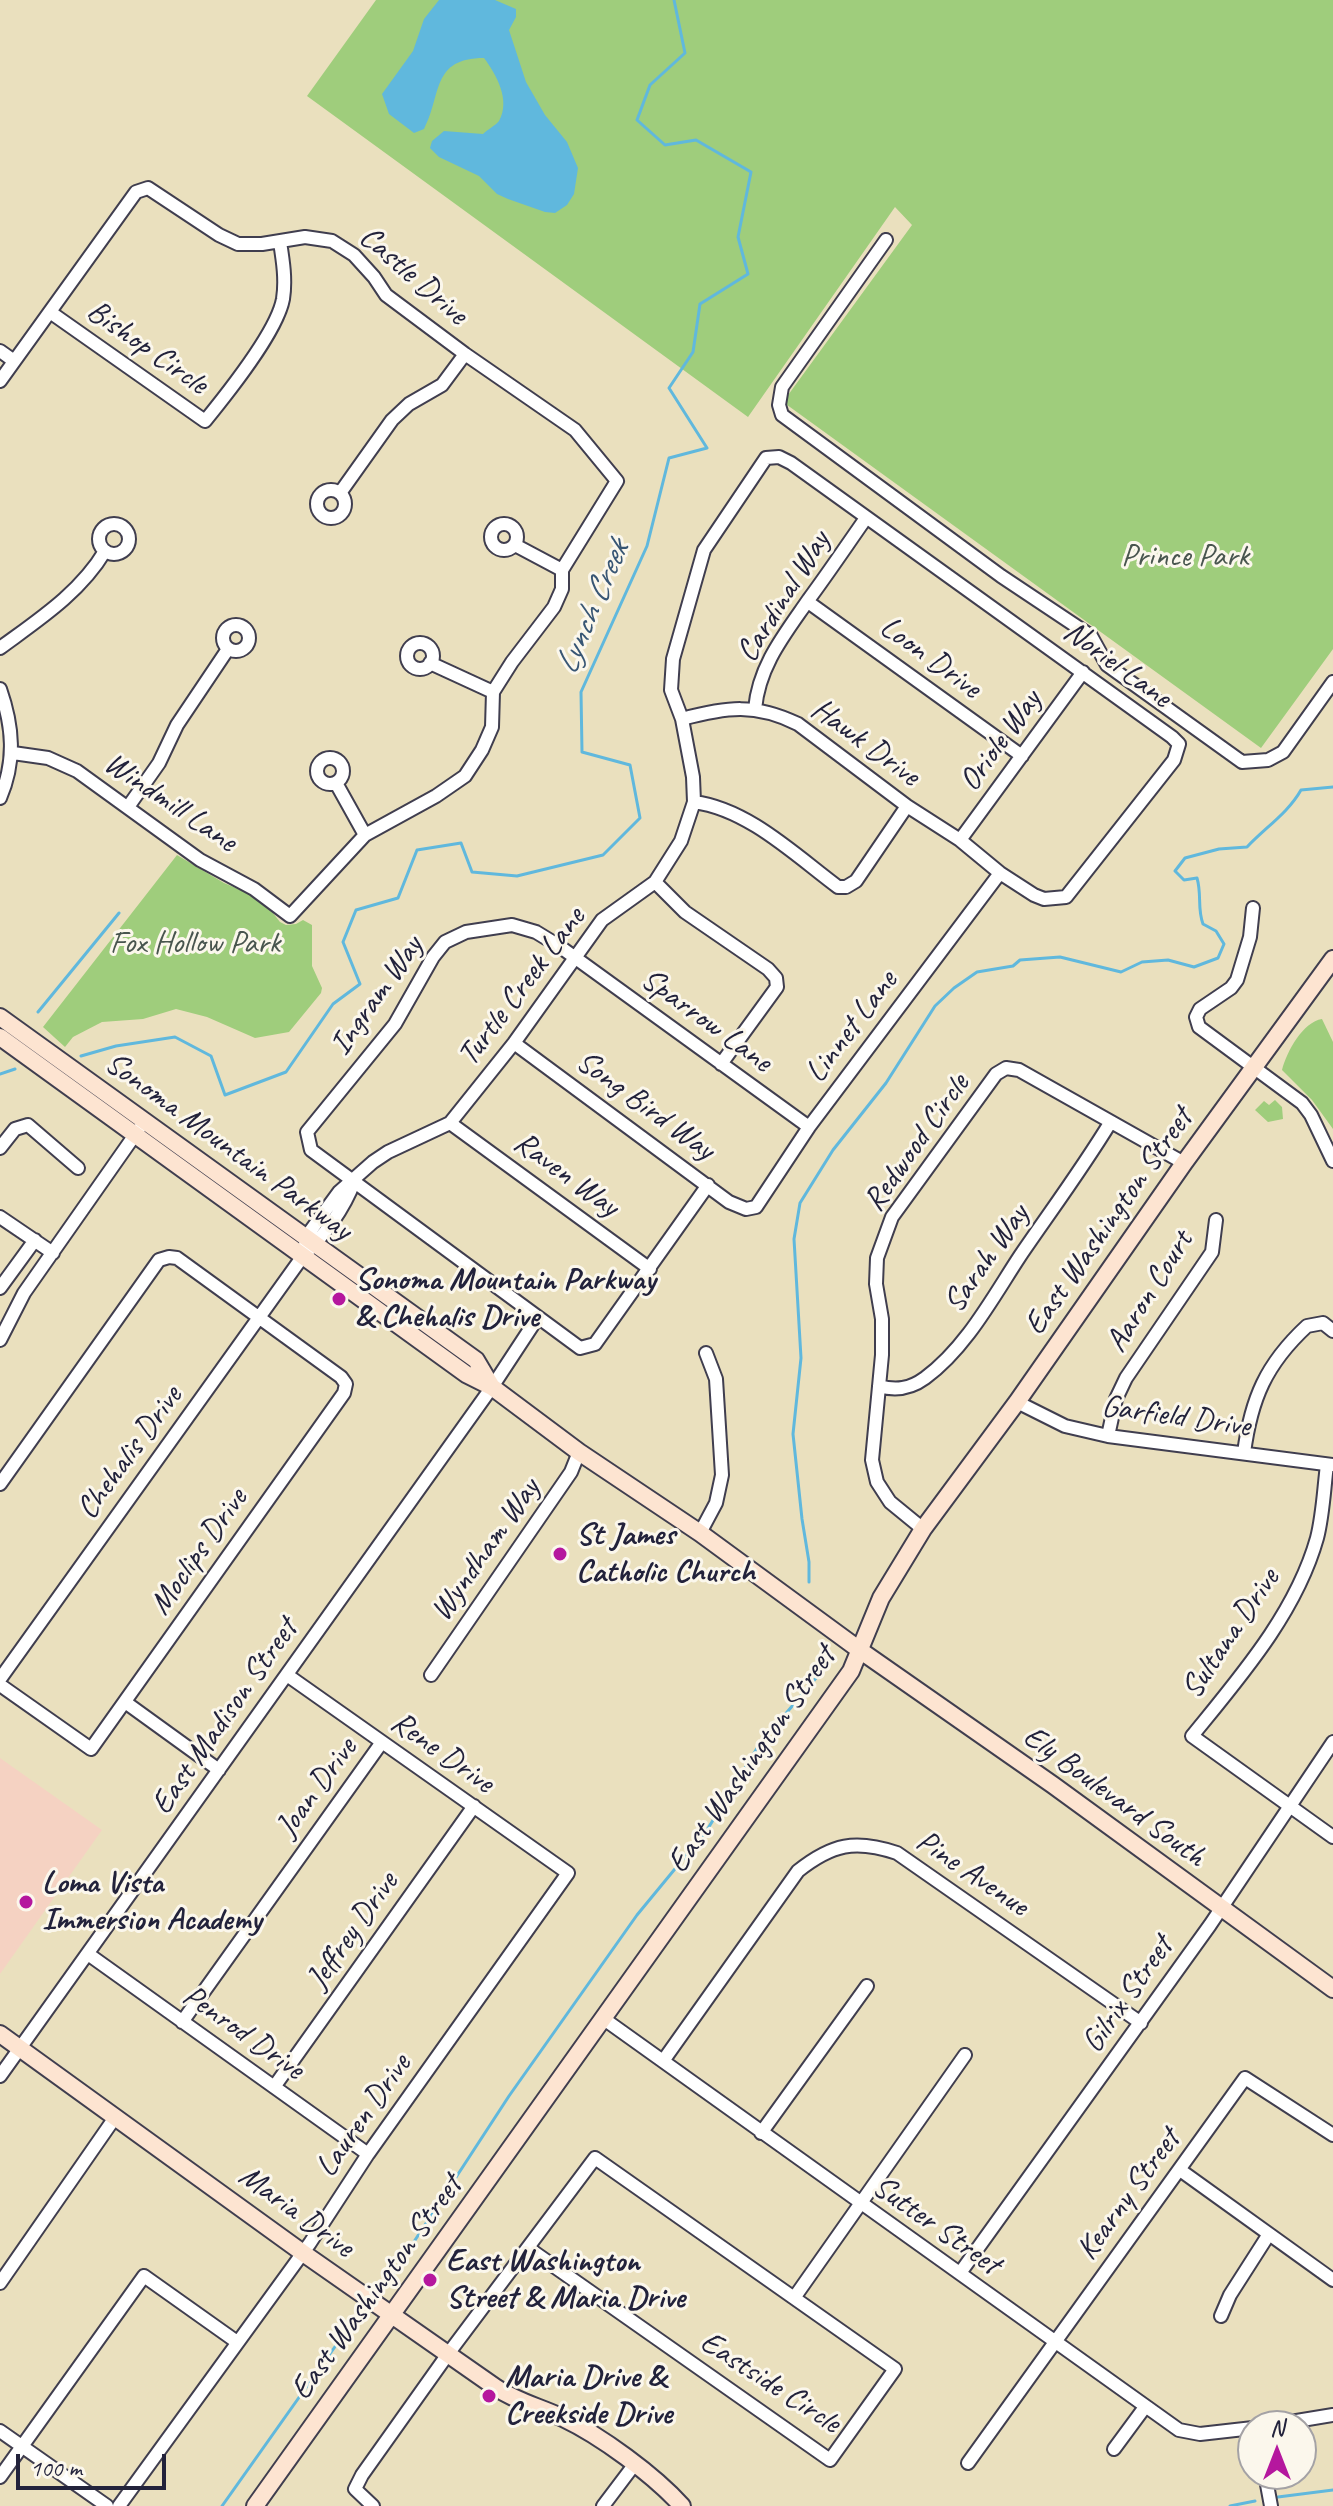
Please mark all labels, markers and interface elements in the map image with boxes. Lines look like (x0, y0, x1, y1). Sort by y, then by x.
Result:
street label: Castle Drive (351, 218, 475, 334)
street label: Bishop Circle (79, 292, 215, 404)
street label: Cardinal Way (729, 524, 839, 670)
water label: Lynch Creek (547, 536, 639, 680)
park label: Prince Park (1121, 538, 1249, 576)
street label: Loon Drive (872, 608, 988, 708)
street label: Noriel Lane (1056, 613, 1178, 717)
street label: Oriole Way (951, 683, 1051, 799)
street label: Hawk Drive (803, 691, 927, 795)
street label: Windmill Lane (96, 745, 244, 861)
street label: Turtle Creek Lane (450, 900, 594, 1074)
park label: Fox Hollow Park (110, 925, 280, 963)
street label: Ingram Way (322, 929, 432, 1063)
street label: Sparrow Lane (633, 961, 779, 1081)
street label: Linnet Lane (798, 964, 906, 1090)
street label: Song Bird Way (568, 1043, 722, 1169)
street label: Sonoma Mountain Parkway (97, 1044, 359, 1250)
street label: Redwood Circle (856, 1067, 978, 1219)
street label: East Washington Street (1016, 1101, 1202, 1343)
street label: Raven Way (506, 1124, 626, 1226)
street label: Sarah Way (936, 1198, 1038, 1320)
street label: Aaron Court (1098, 1224, 1202, 1360)
place label: Sonoma Mountain Parkway & Chehalis Drive (355, 1262, 655, 1337)
marker: Sonoma Mountain Parkway & Chehalis Drive (330, 1290, 348, 1308)
street label: Chehalis Drive (69, 1379, 191, 1527)
street label: Garfield Drive (1099, 1388, 1253, 1446)
street label: Wyndham Way (423, 1471, 549, 1629)
street label: Moclips Drive (142, 1481, 256, 1623)
place label: St James Catholic Church (576, 1517, 755, 1592)
marker: St James Catholic Church (551, 1545, 569, 1563)
street label: Sultana Drive (1174, 1562, 1288, 1706)
street label: East Madison Street (143, 1612, 307, 1822)
street label: East Washington Street (659, 1639, 845, 1881)
street label: Rene Drive (383, 1704, 501, 1802)
street label: Ely Boulevard South (1015, 1718, 1213, 1876)
street label: Joan Drive (268, 1731, 366, 1845)
street label: Pine Avenue (909, 1823, 1035, 1925)
place label: Loma Vista Immersion Academy (42, 1865, 262, 1940)
street label: Jeffrey Drive (299, 1865, 407, 1997)
marker: Loma Vista Immersion Academy (17, 1893, 35, 1911)
street label: Gilrix Street (1074, 1929, 1182, 2061)
street label: Penrod Drive (175, 1977, 311, 2089)
street label: Lauren Drive (308, 2047, 420, 2185)
street label: Kearny Street (1069, 2122, 1189, 2268)
street label: Maria Drive (231, 2157, 361, 2267)
street label: East Washington Street (283, 2168, 471, 2408)
street label: Sutter Street (865, 2168, 1007, 2284)
place label: East Washington Street & Maria Drive (446, 2243, 685, 2318)
marker: East Washington Street & Maria Drive (421, 2271, 439, 2289)
street label: Eastside Circle (693, 2323, 847, 2443)
place label: Maria Drive & Creekside Drive (505, 2359, 672, 2434)
marker: Maria Drive & Creekside Drive (480, 2387, 498, 2405)
north arrow (1237, 2410, 1317, 2490)
text: N (1270, 2414, 1284, 2442)
scale bar (20, 2438, 170, 2488)
text: 100 m (30, 2453, 82, 2483)

